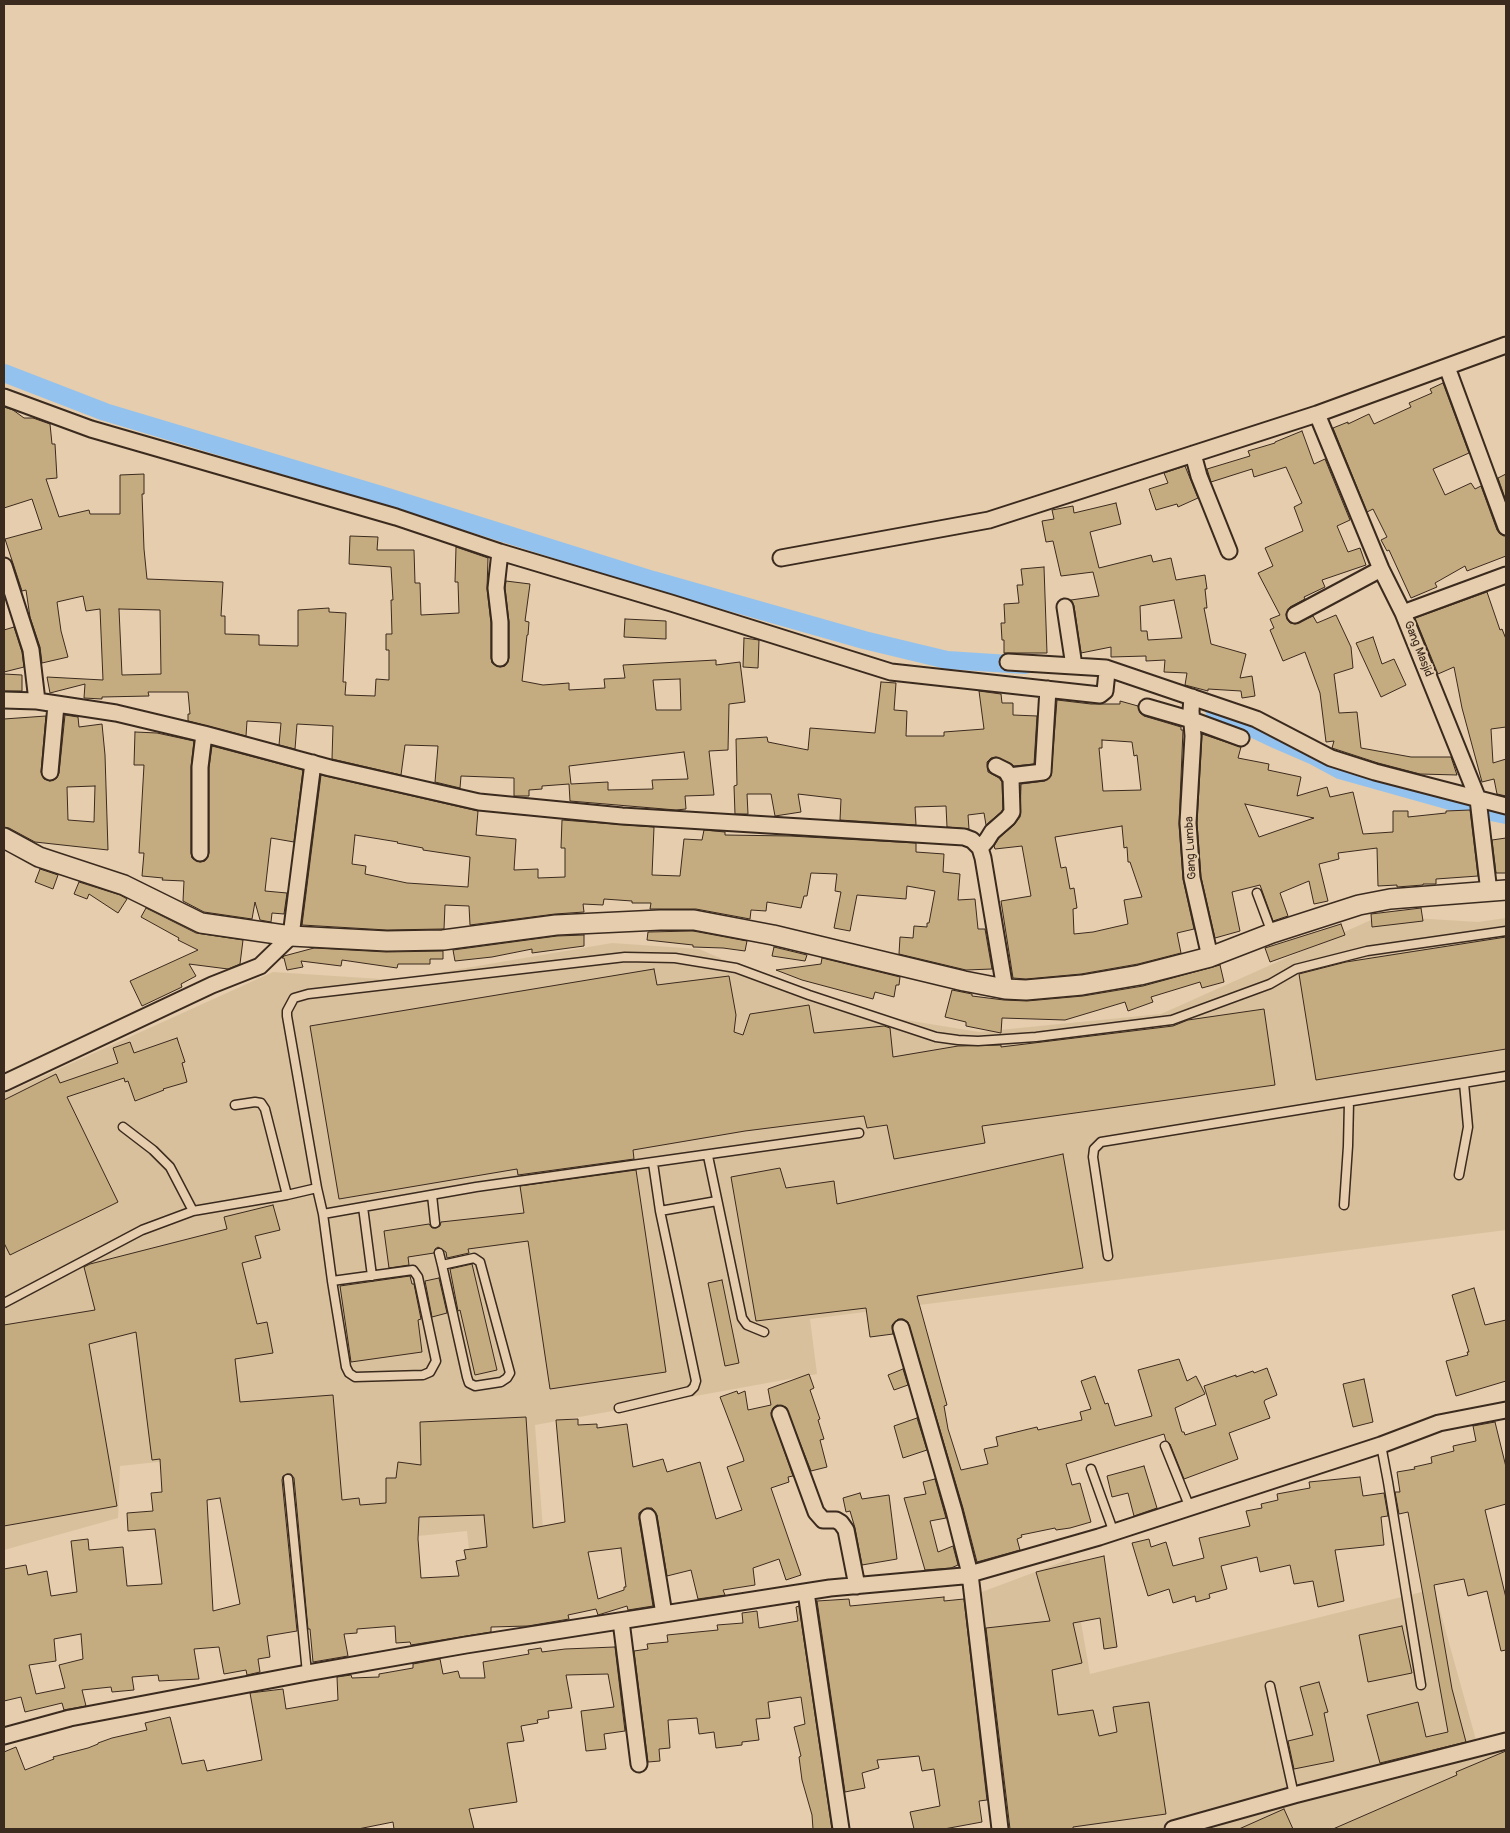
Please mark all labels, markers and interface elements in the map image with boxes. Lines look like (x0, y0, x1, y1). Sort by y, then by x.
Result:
street label: Gang Masjid (1400, 619, 1436, 679)
street label: Gang Lumba (1182, 816, 1200, 880)

